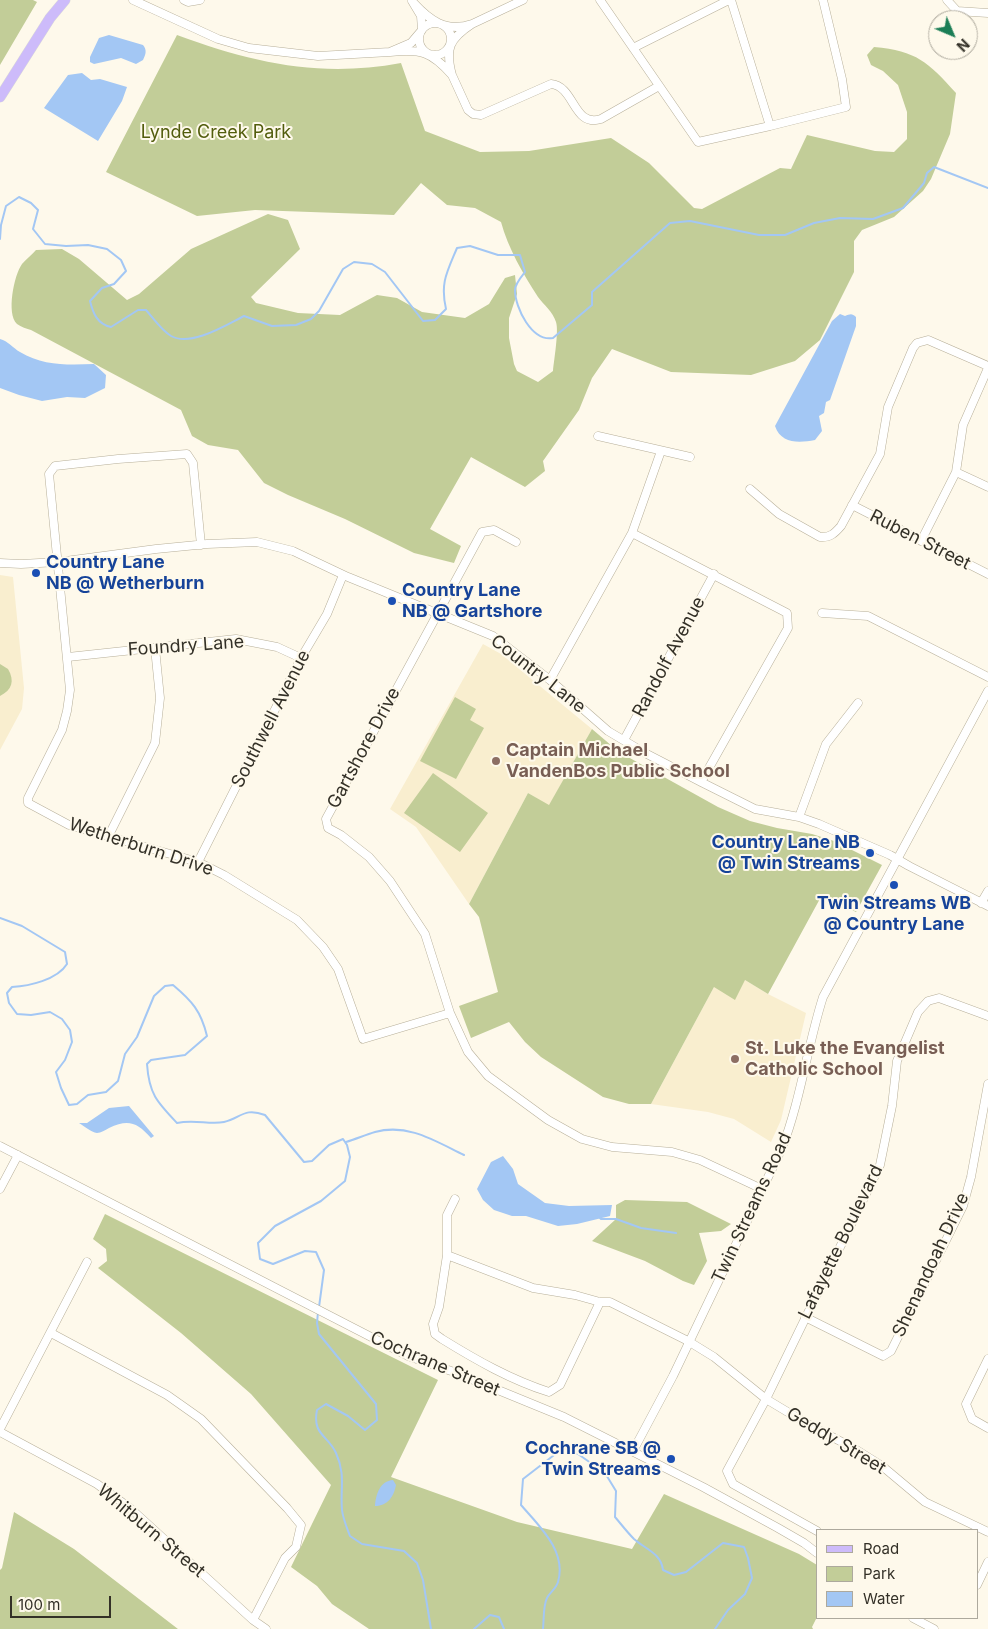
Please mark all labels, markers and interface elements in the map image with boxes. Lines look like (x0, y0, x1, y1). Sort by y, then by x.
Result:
north arrow (928, 10, 978, 60)
text: N (953, 35, 973, 55)
park label: Lynde Creek Park (141, 122, 291, 144)
street label: Ruben Street (866, 505, 974, 575)
place label: Country Lane NB @ Wetherburn (46, 552, 204, 594)
marker: Country Lane NB @ Wetherburn (30, 567, 42, 579)
place label: Country Lane NB @ Gartshore (402, 580, 542, 622)
street label: Randolf Avenue (628, 593, 710, 721)
marker: Country Lane NB @ Gartshore (386, 595, 398, 607)
street label: Country Lane (486, 630, 590, 718)
street label: Foundry Lane (127, 631, 245, 661)
street label: Southwell Avenue (227, 647, 315, 791)
street label: Gartshore Drive (323, 684, 405, 812)
place label: Captain Michael VandenBos Public School (506, 740, 730, 782)
marker: Captain Michael VandenBos Public School (490, 755, 502, 767)
street label: Wetherburn Drive (66, 813, 216, 881)
place label: Country Lane NB @ Twin Streams (711, 832, 860, 874)
marker: Country Lane NB @ Twin Streams (864, 847, 876, 859)
marker: Twin Streams WB @ Country Lane (888, 879, 900, 891)
place label: Twin Streams WB @ Country Lane (817, 893, 971, 936)
place label: St. Luke the Evangelist Catholic School (745, 1038, 945, 1080)
marker: St. Luke the Evangelist Catholic School (729, 1053, 741, 1065)
street label: Twin Streams Road (708, 1129, 796, 1287)
street label: Lafayette Boulevard (794, 1161, 888, 1323)
street label: Shenandoah Drive (888, 1190, 974, 1340)
street label: Cochrane Street (367, 1327, 503, 1401)
street label: Geddy Street (782, 1403, 890, 1479)
place label: Cochrane SB @ Twin Streams (525, 1438, 661, 1480)
marker: Cochrane SB @ Twin Streams (665, 1453, 677, 1465)
street label: Whitburn Street (93, 1480, 209, 1582)
legend (816, 1529, 978, 1619)
text: Road (863, 1539, 899, 1558)
text: Park (863, 1564, 895, 1583)
scale bar (12, 1586, 114, 1618)
text: Water (863, 1589, 905, 1608)
text: 100 m (18, 1595, 60, 1614)

